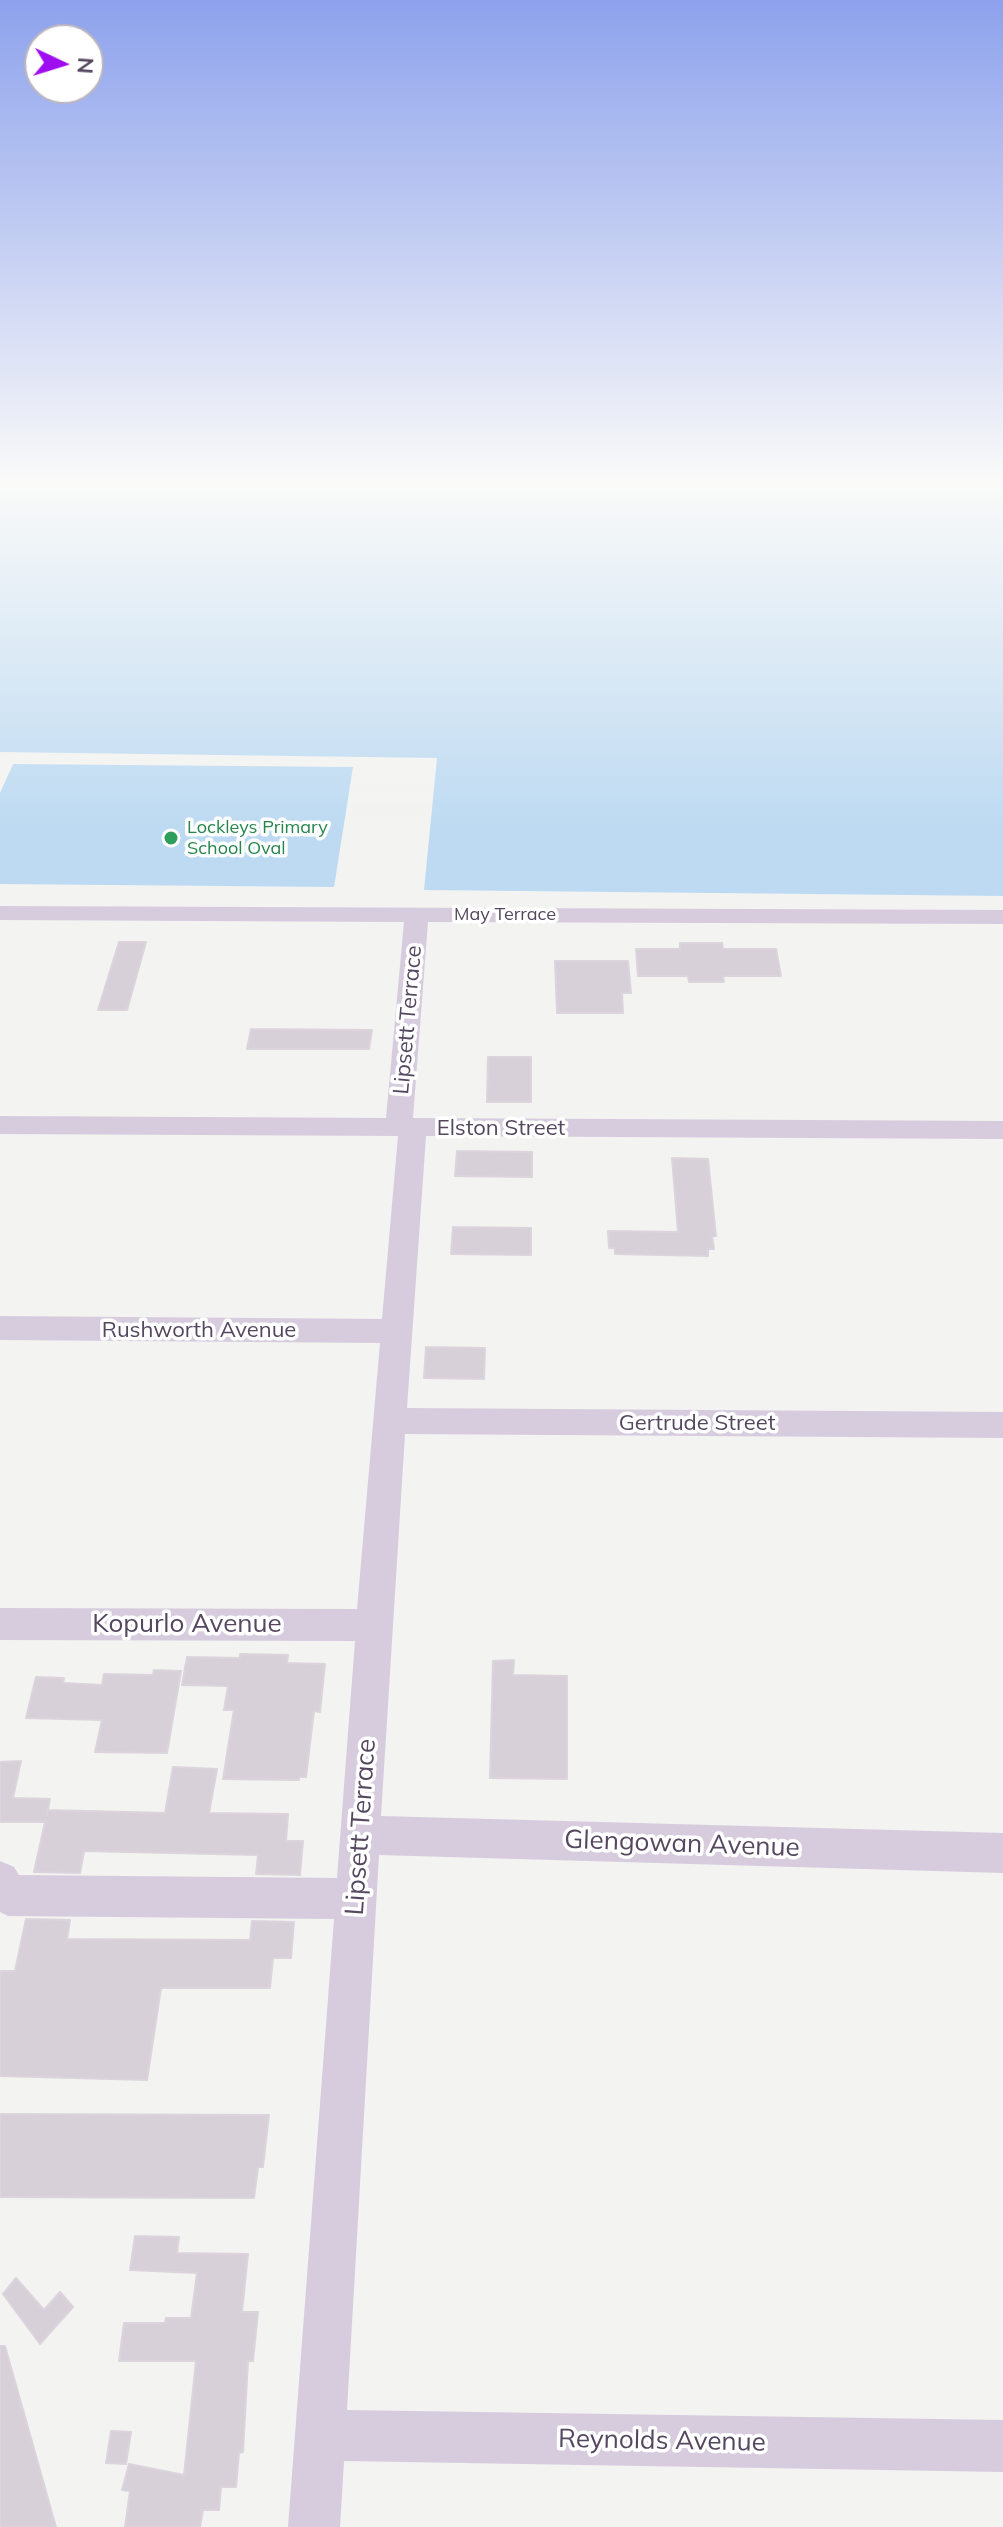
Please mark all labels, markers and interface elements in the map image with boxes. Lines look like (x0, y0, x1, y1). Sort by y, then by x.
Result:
north arrow (24, 24, 104, 104)
text: N (71, 56, 100, 75)
place label: Lockleys Primary School Oval (187, 817, 328, 860)
marker: Lockleys Primary School Oval (162, 829, 180, 847)
street label: May Terrace (454, 904, 556, 926)
street label: Lipsett Terrace (388, 944, 428, 1096)
street label: Elston Street (437, 1115, 565, 1141)
street label: Rushworth Avenue (102, 1317, 296, 1343)
street label: Gertrude Street (619, 1410, 775, 1436)
street label: Kopurlo Avenue (92, 1608, 282, 1640)
street label: Lipsett Terrace (339, 1738, 383, 1916)
street label: Glengowan Avenue (564, 1824, 800, 1864)
street label: Reynolds Avenue (558, 2424, 766, 2458)

